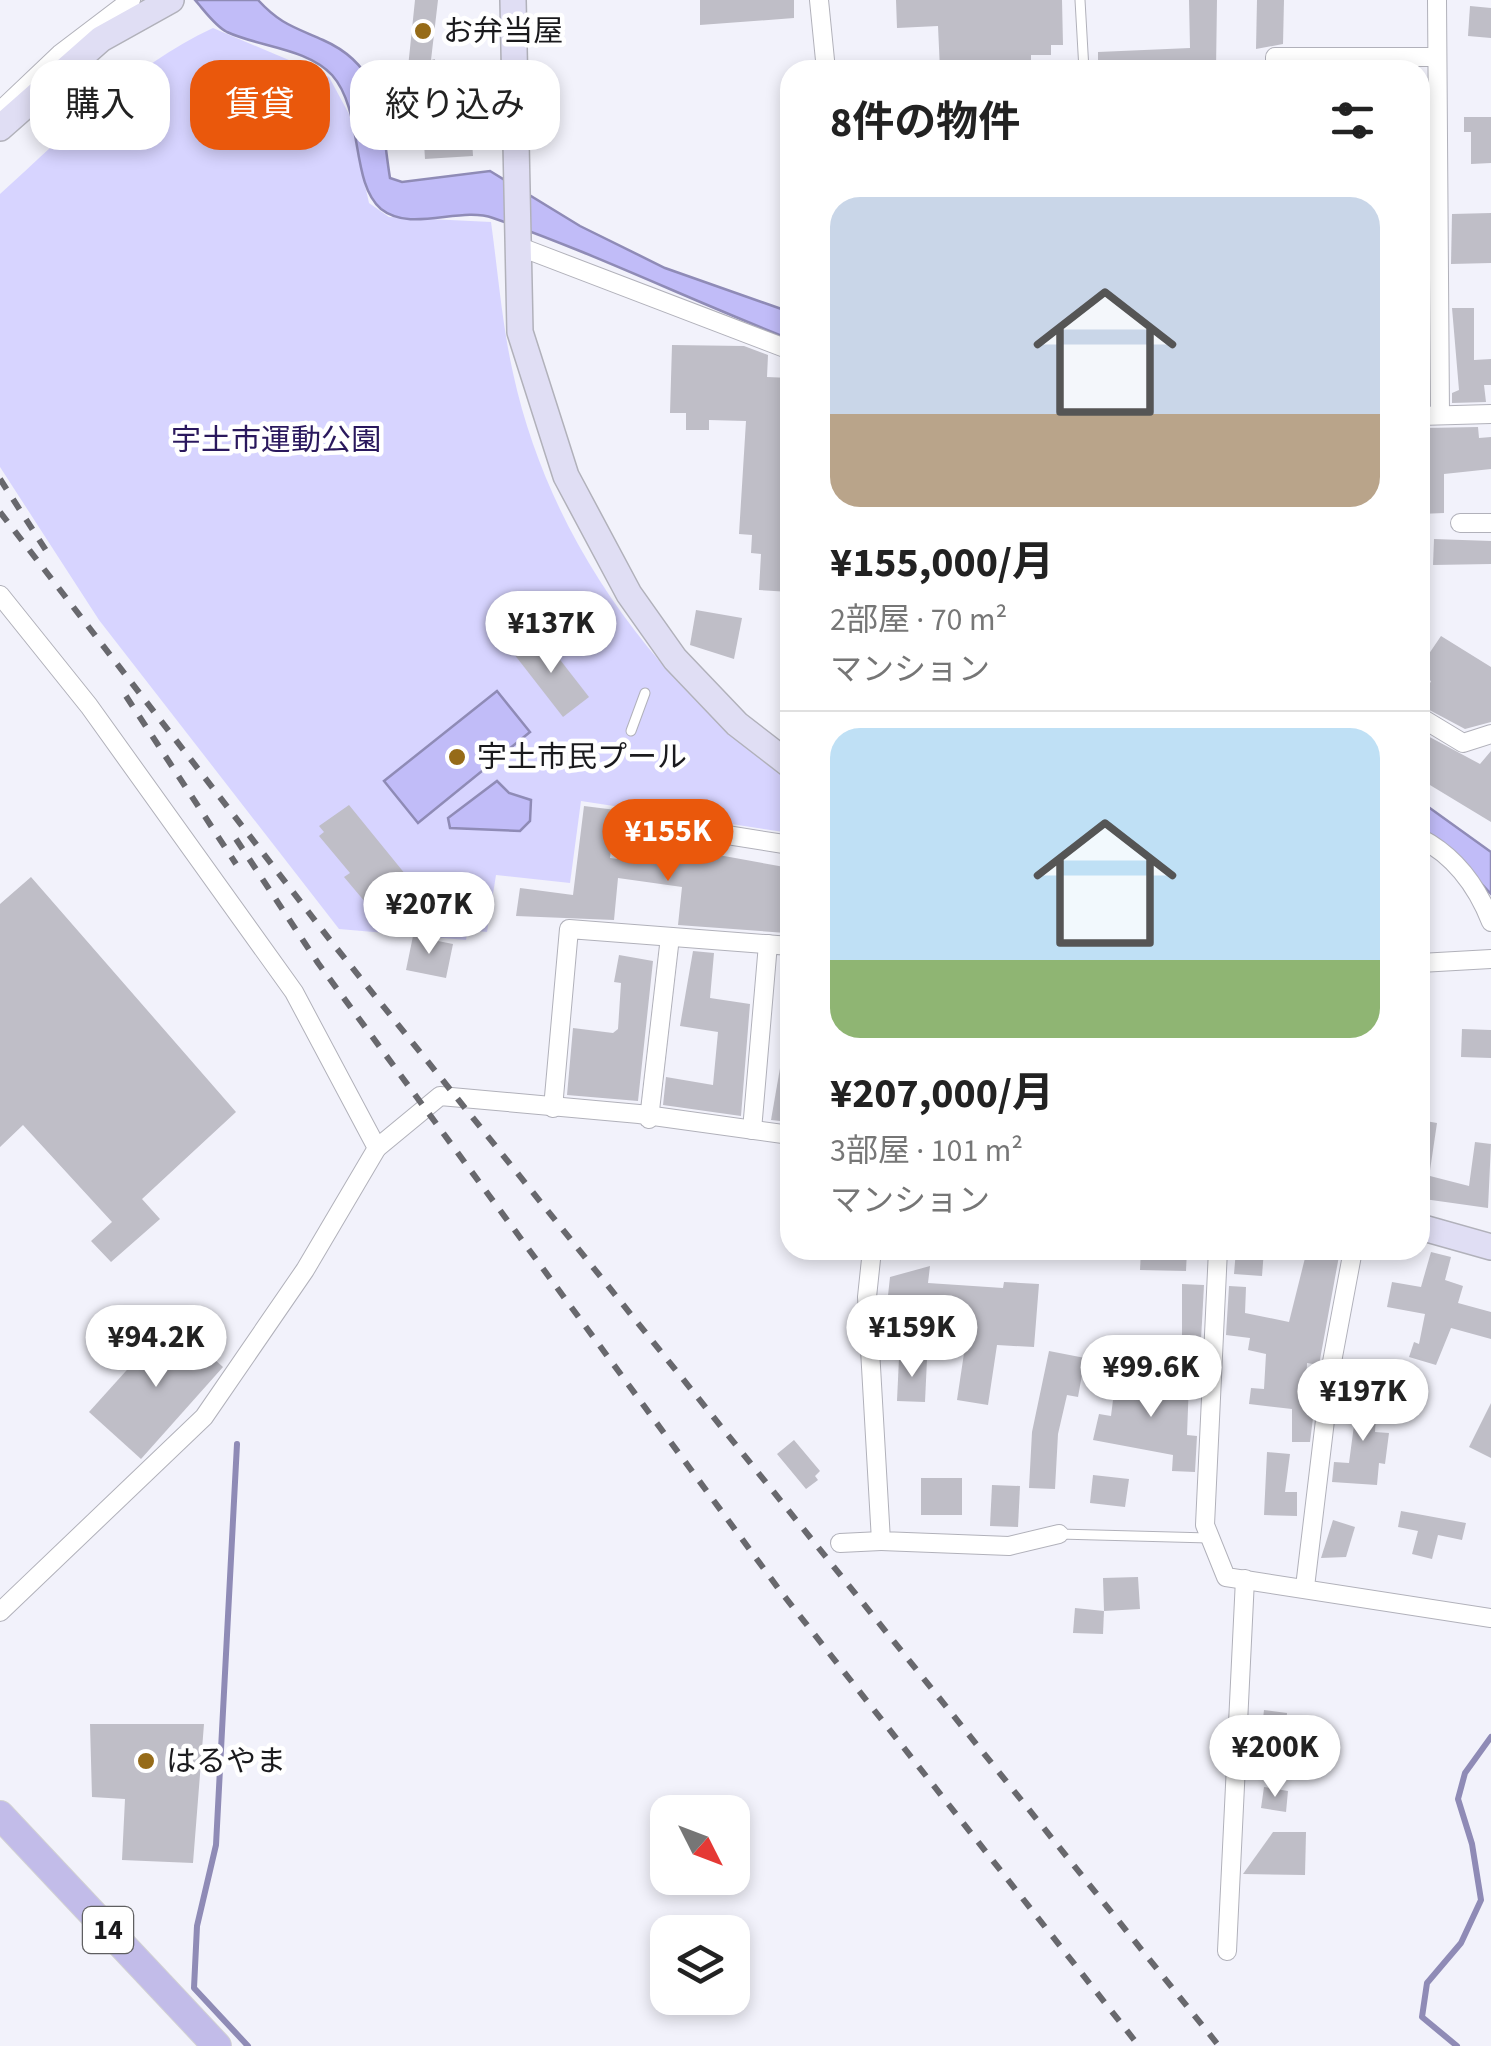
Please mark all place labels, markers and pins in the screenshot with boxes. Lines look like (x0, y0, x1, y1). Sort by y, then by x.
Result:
place label: お弁当屋 (443, 10, 563, 53)
marker: お弁当屋 (412, 20, 434, 42)
pin: ¥137K (481, 591, 621, 676)
place label: 宇土市民プール (477, 736, 687, 779)
marker: 宇土市民プール (446, 746, 468, 768)
pin: ¥155K (598, 799, 738, 884)
pin: ¥207K (359, 872, 499, 957)
pin: ¥159K (842, 1295, 982, 1380)
pin: ¥94.2K (75, 1305, 237, 1390)
pin: ¥99.6K (1070, 1335, 1232, 1420)
pin: ¥197K (1293, 1359, 1433, 1444)
pin: ¥200K (1205, 1715, 1345, 1800)
place label: はるやま (166, 1740, 286, 1783)
marker: はるやま (135, 1750, 157, 1772)

